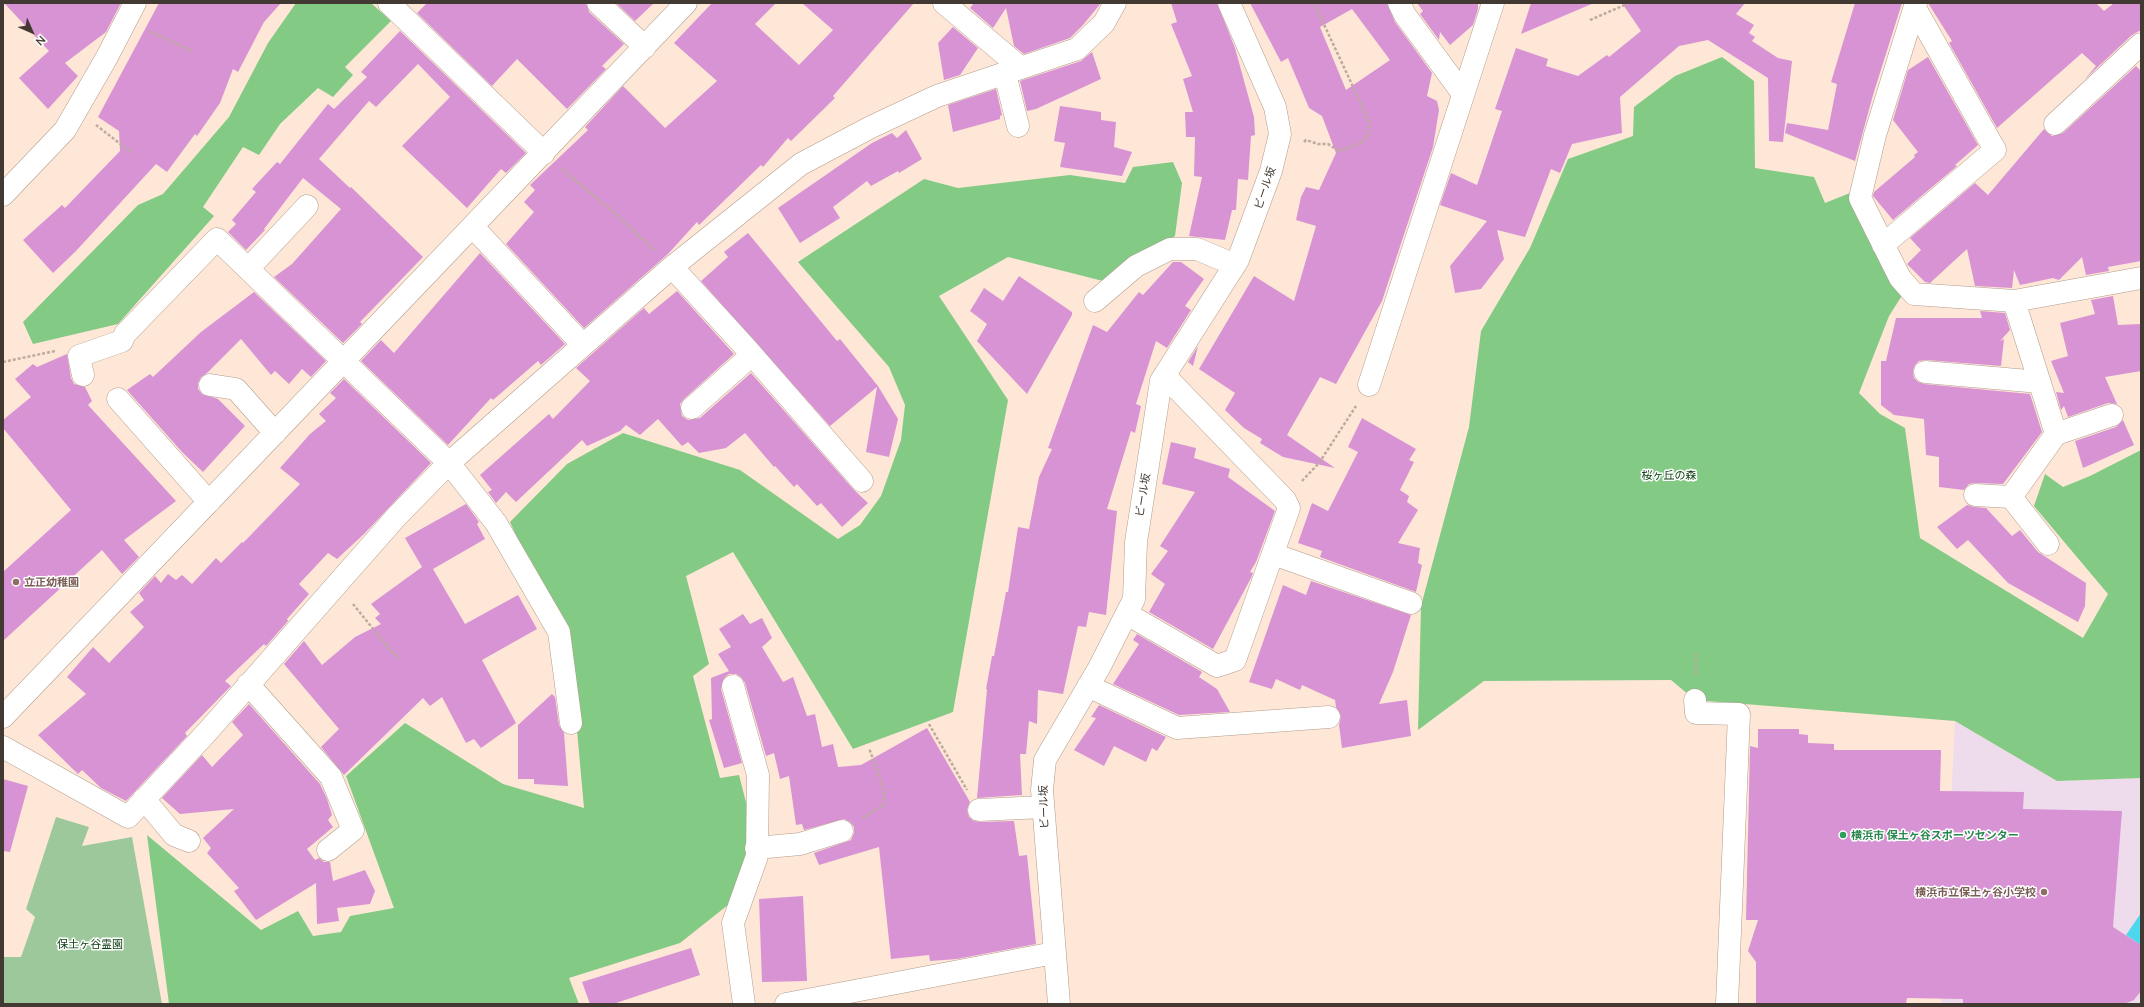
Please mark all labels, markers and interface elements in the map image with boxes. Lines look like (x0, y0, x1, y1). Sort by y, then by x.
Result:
north arrow (12, 12, 52, 52)
text: N (33, 33, 48, 48)
street label: ビール坂 (1252, 165, 1278, 211)
park label: 桜ヶ丘の森 (1642, 468, 1696, 482)
street label: ビール坂 (1133, 472, 1153, 518)
place label: 立正幼稚園 (24, 575, 79, 589)
marker: 立正幼稚園 (11, 577, 21, 587)
street label: ビール坂 (1037, 785, 1051, 829)
place label: 横浜市 保土ヶ谷スポーツセンター (1851, 828, 2019, 842)
marker: 横浜市 保土ヶ谷スポーツセンター (1838, 830, 1848, 840)
place label: 横浜市立保土ヶ谷小学校 (1915, 885, 2036, 899)
marker: 横浜市立保土ヶ谷小学校 (2039, 887, 2049, 897)
park label: 保土ヶ谷霊園 (57, 937, 123, 951)

